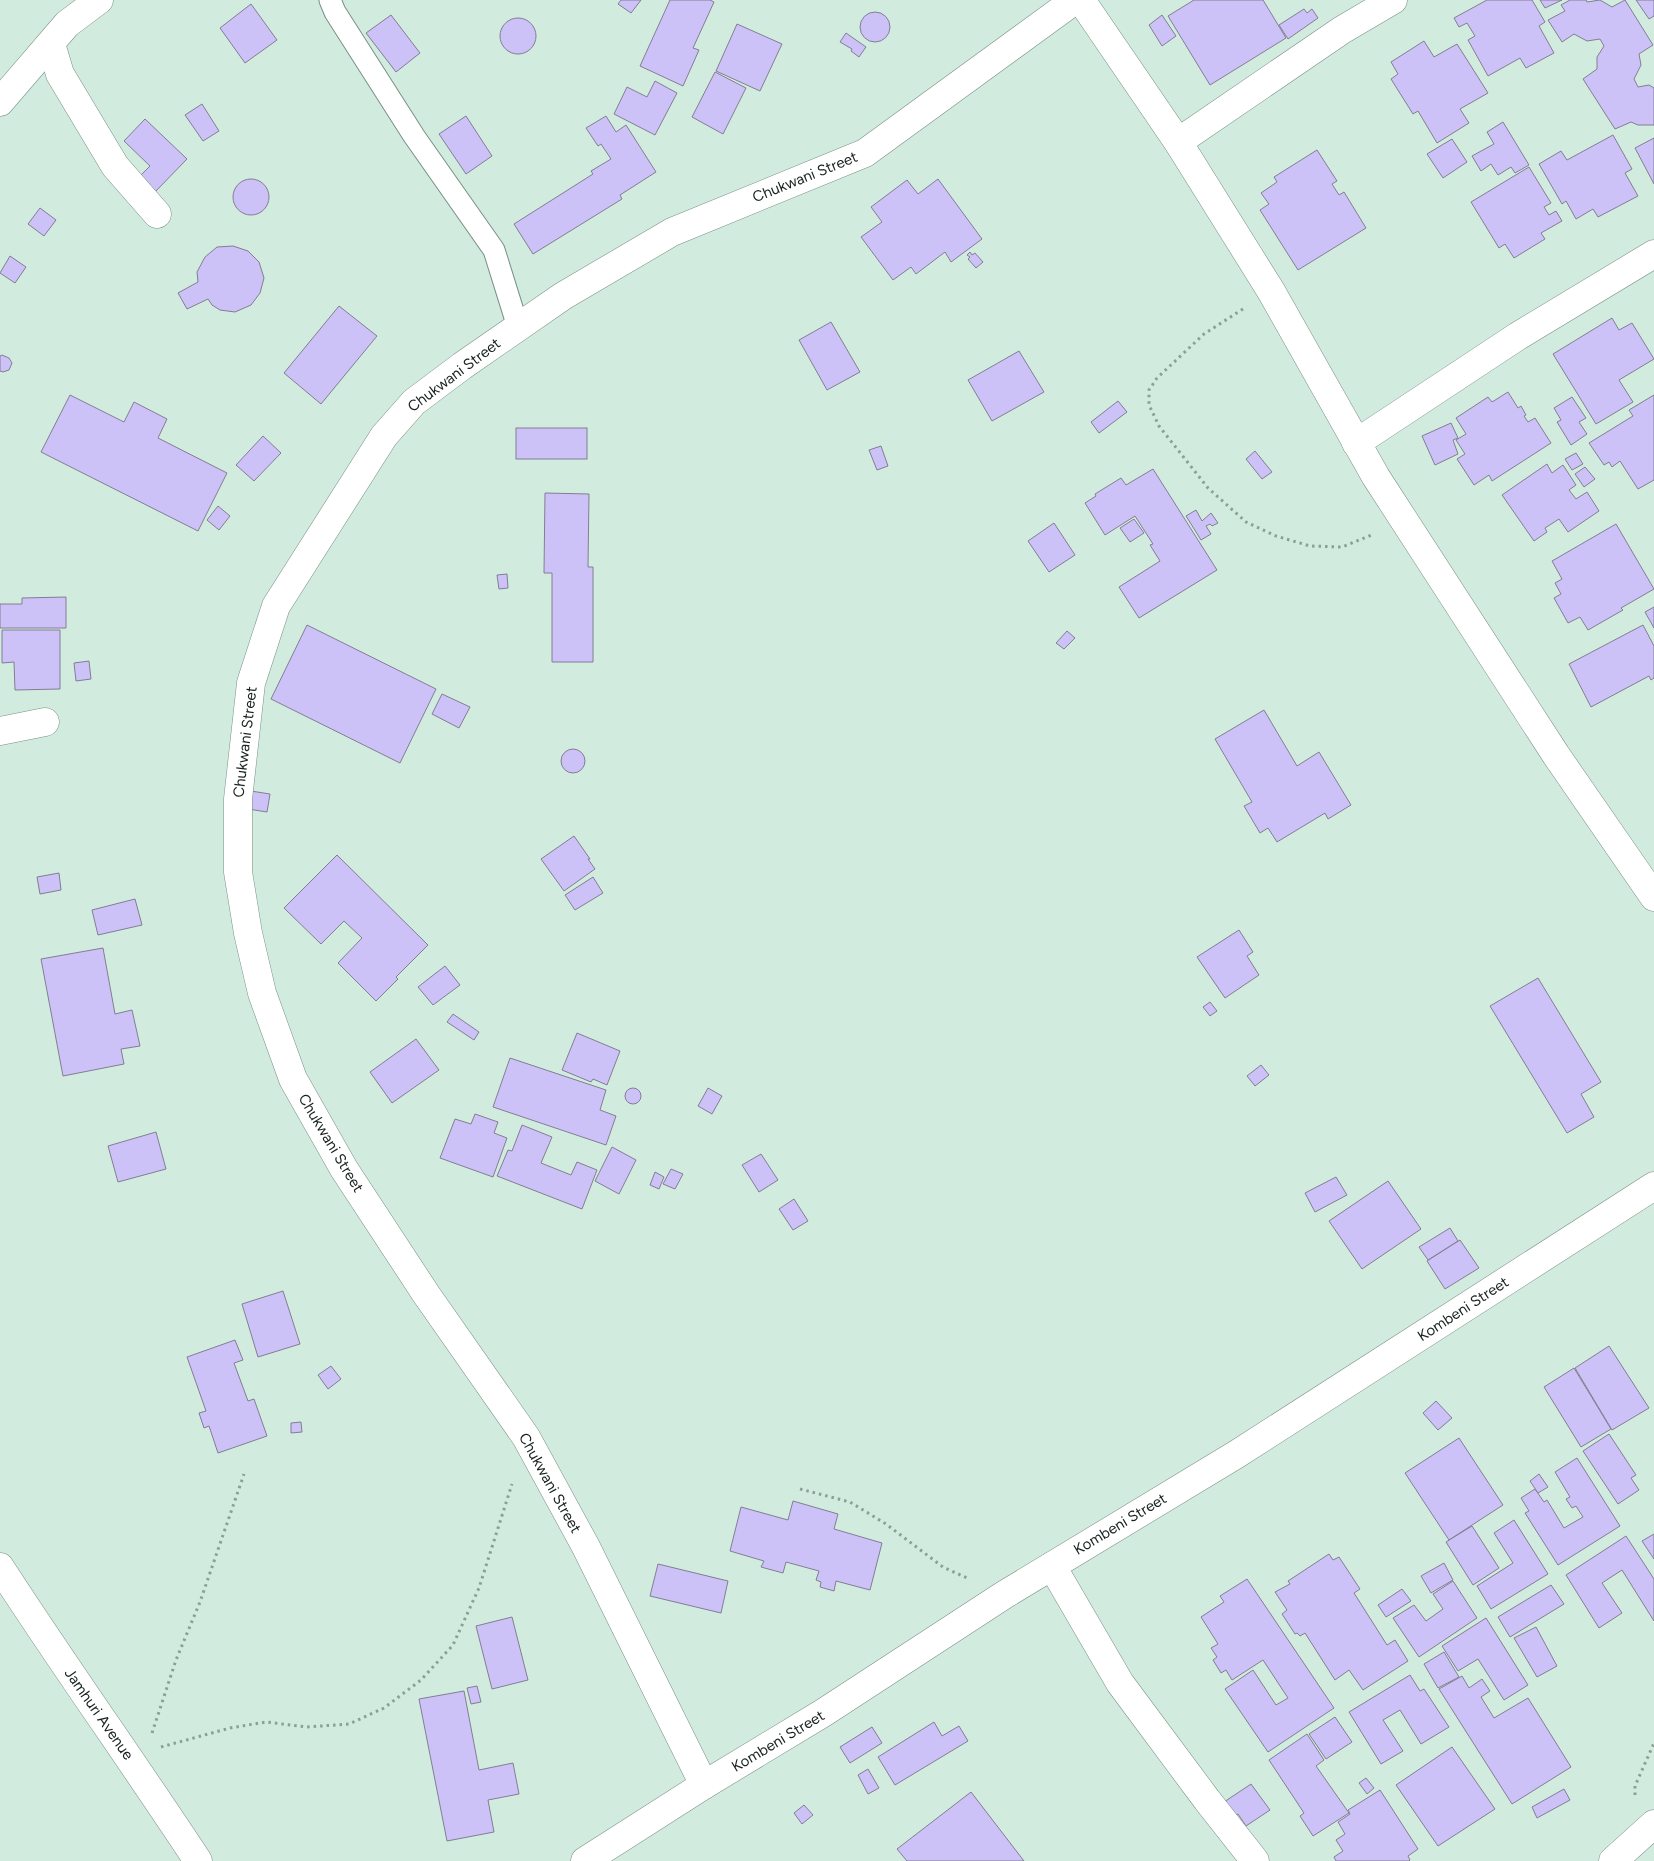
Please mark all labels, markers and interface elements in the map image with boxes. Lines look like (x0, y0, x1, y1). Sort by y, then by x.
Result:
street label: Chukwani Street (750, 148, 860, 206)
street label: Chukwani Street (404, 334, 504, 416)
street label: Chukwani Street (229, 685, 261, 798)
street label: Chukwani Street (295, 1091, 368, 1196)
street label: Kombeni Street (1414, 1273, 1512, 1345)
street label: Chukwani Street (515, 1430, 585, 1536)
street label: Kombeni Street (1070, 1489, 1170, 1559)
street label: Jamhuri Avenue (61, 1665, 137, 1763)
street label: Kombeni Street (728, 1706, 828, 1776)

